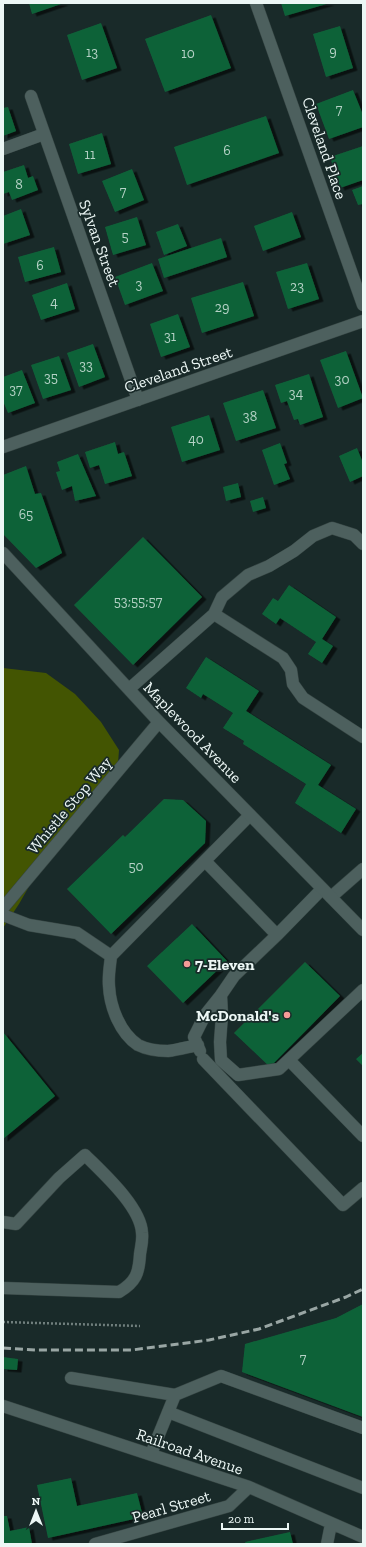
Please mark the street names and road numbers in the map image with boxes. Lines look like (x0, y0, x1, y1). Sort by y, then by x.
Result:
street label: Cleveland Place (298, 95, 351, 202)
street label: Sylvan Street (75, 197, 124, 289)
street label: Cleveland Street (122, 342, 235, 397)
street label: Maplewood Avenue (140, 678, 246, 787)
street label: Whistle Stop Way (23, 752, 116, 858)
street label: Railroad Avenue (134, 1424, 246, 1479)
street label: Pearl Street (130, 1486, 213, 1527)

